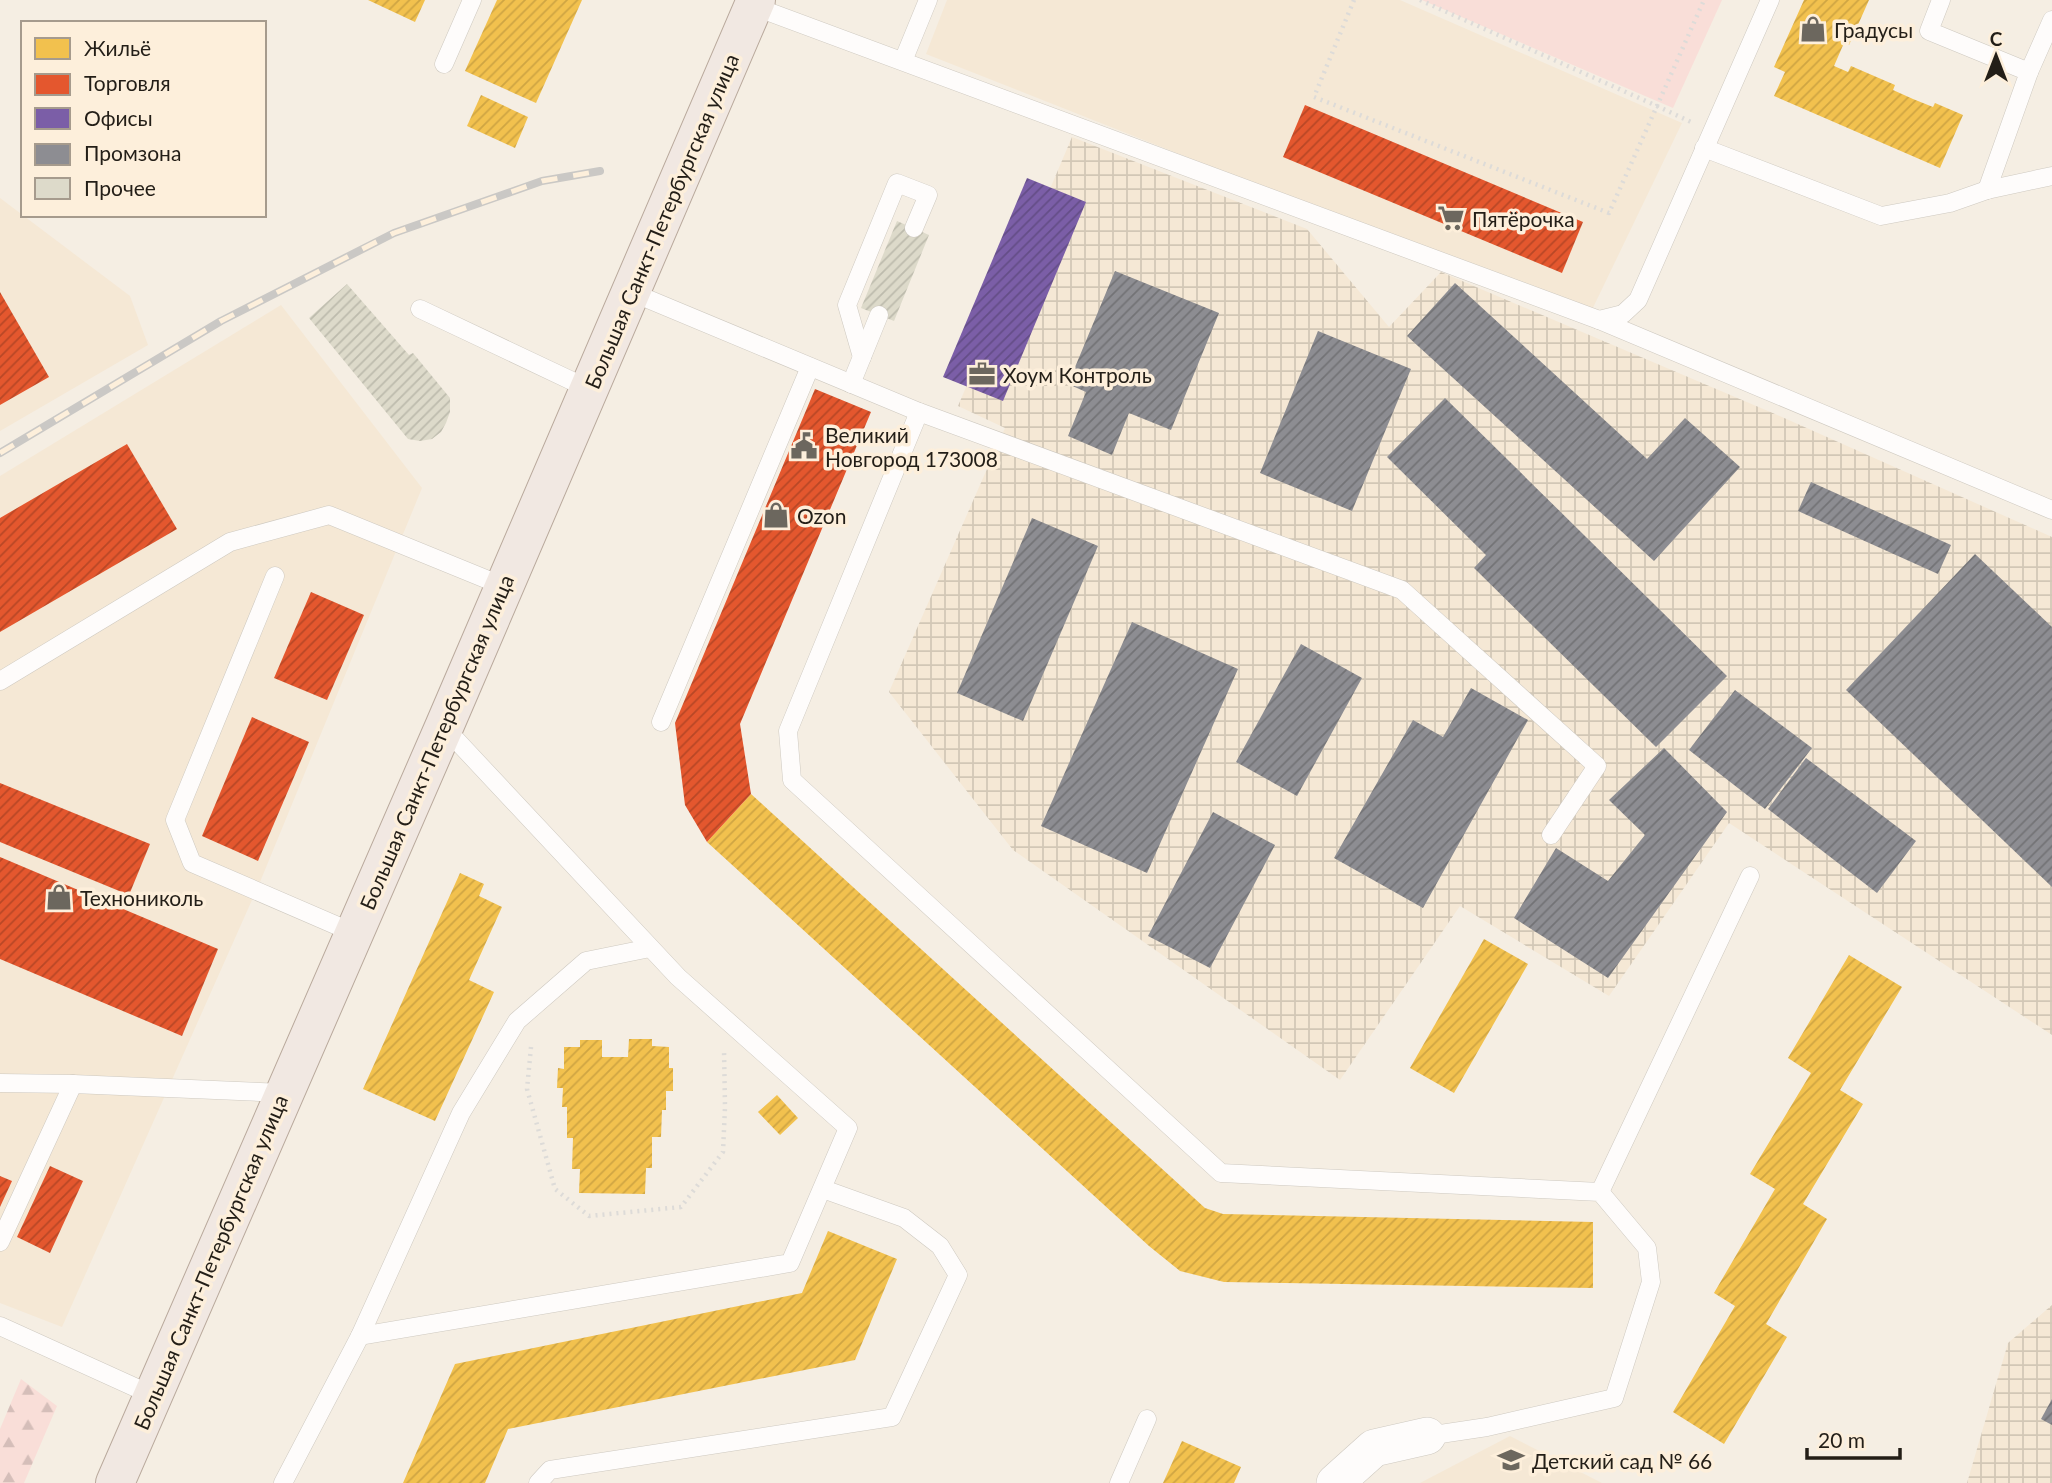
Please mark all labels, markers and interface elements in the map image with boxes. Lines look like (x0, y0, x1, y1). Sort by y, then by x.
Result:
shop icon: Градусы (1798, 14, 1828, 44)
place label: Градусы (1834, 17, 1913, 42)
legend (21, 21, 266, 217)
north arrow (1961, 21, 2031, 91)
text: С (1990, 27, 2003, 50)
text: Жильё (84, 35, 151, 60)
street label: Большая Санкт-Петербургская улица (579, 50, 743, 392)
text: Торговля (84, 70, 171, 95)
text: Офисы (84, 105, 153, 130)
text: Промзона (84, 140, 181, 165)
text: Прочее (84, 175, 156, 200)
supermarket icon: Пятёрочка (1436, 203, 1466, 233)
place label: Пятёрочка (1472, 206, 1575, 231)
office icon: Хоум Контроль (967, 359, 997, 389)
place label: Хоум Контроль (1003, 362, 1152, 387)
place label: Великий Новгород 173008 (825, 422, 998, 471)
public building icon: Великий Новгород 173008 (789, 431, 819, 461)
shop icon: Ozon (761, 500, 791, 530)
place label: Ozon (797, 503, 847, 528)
street label: Большая Санкт-Петербургская улица (354, 571, 518, 913)
shop icon: Технониколь (44, 882, 74, 912)
place label: Технониколь (80, 885, 203, 910)
street label: Большая Санкт-Петербургская улица (128, 1091, 292, 1433)
scale bar (1807, 1416, 1900, 1460)
text: 20 m (1818, 1427, 1865, 1452)
school or university icon: Детский сад № 66 (1496, 1445, 1526, 1475)
place label: Детский сад № 66 (1532, 1448, 1712, 1473)

